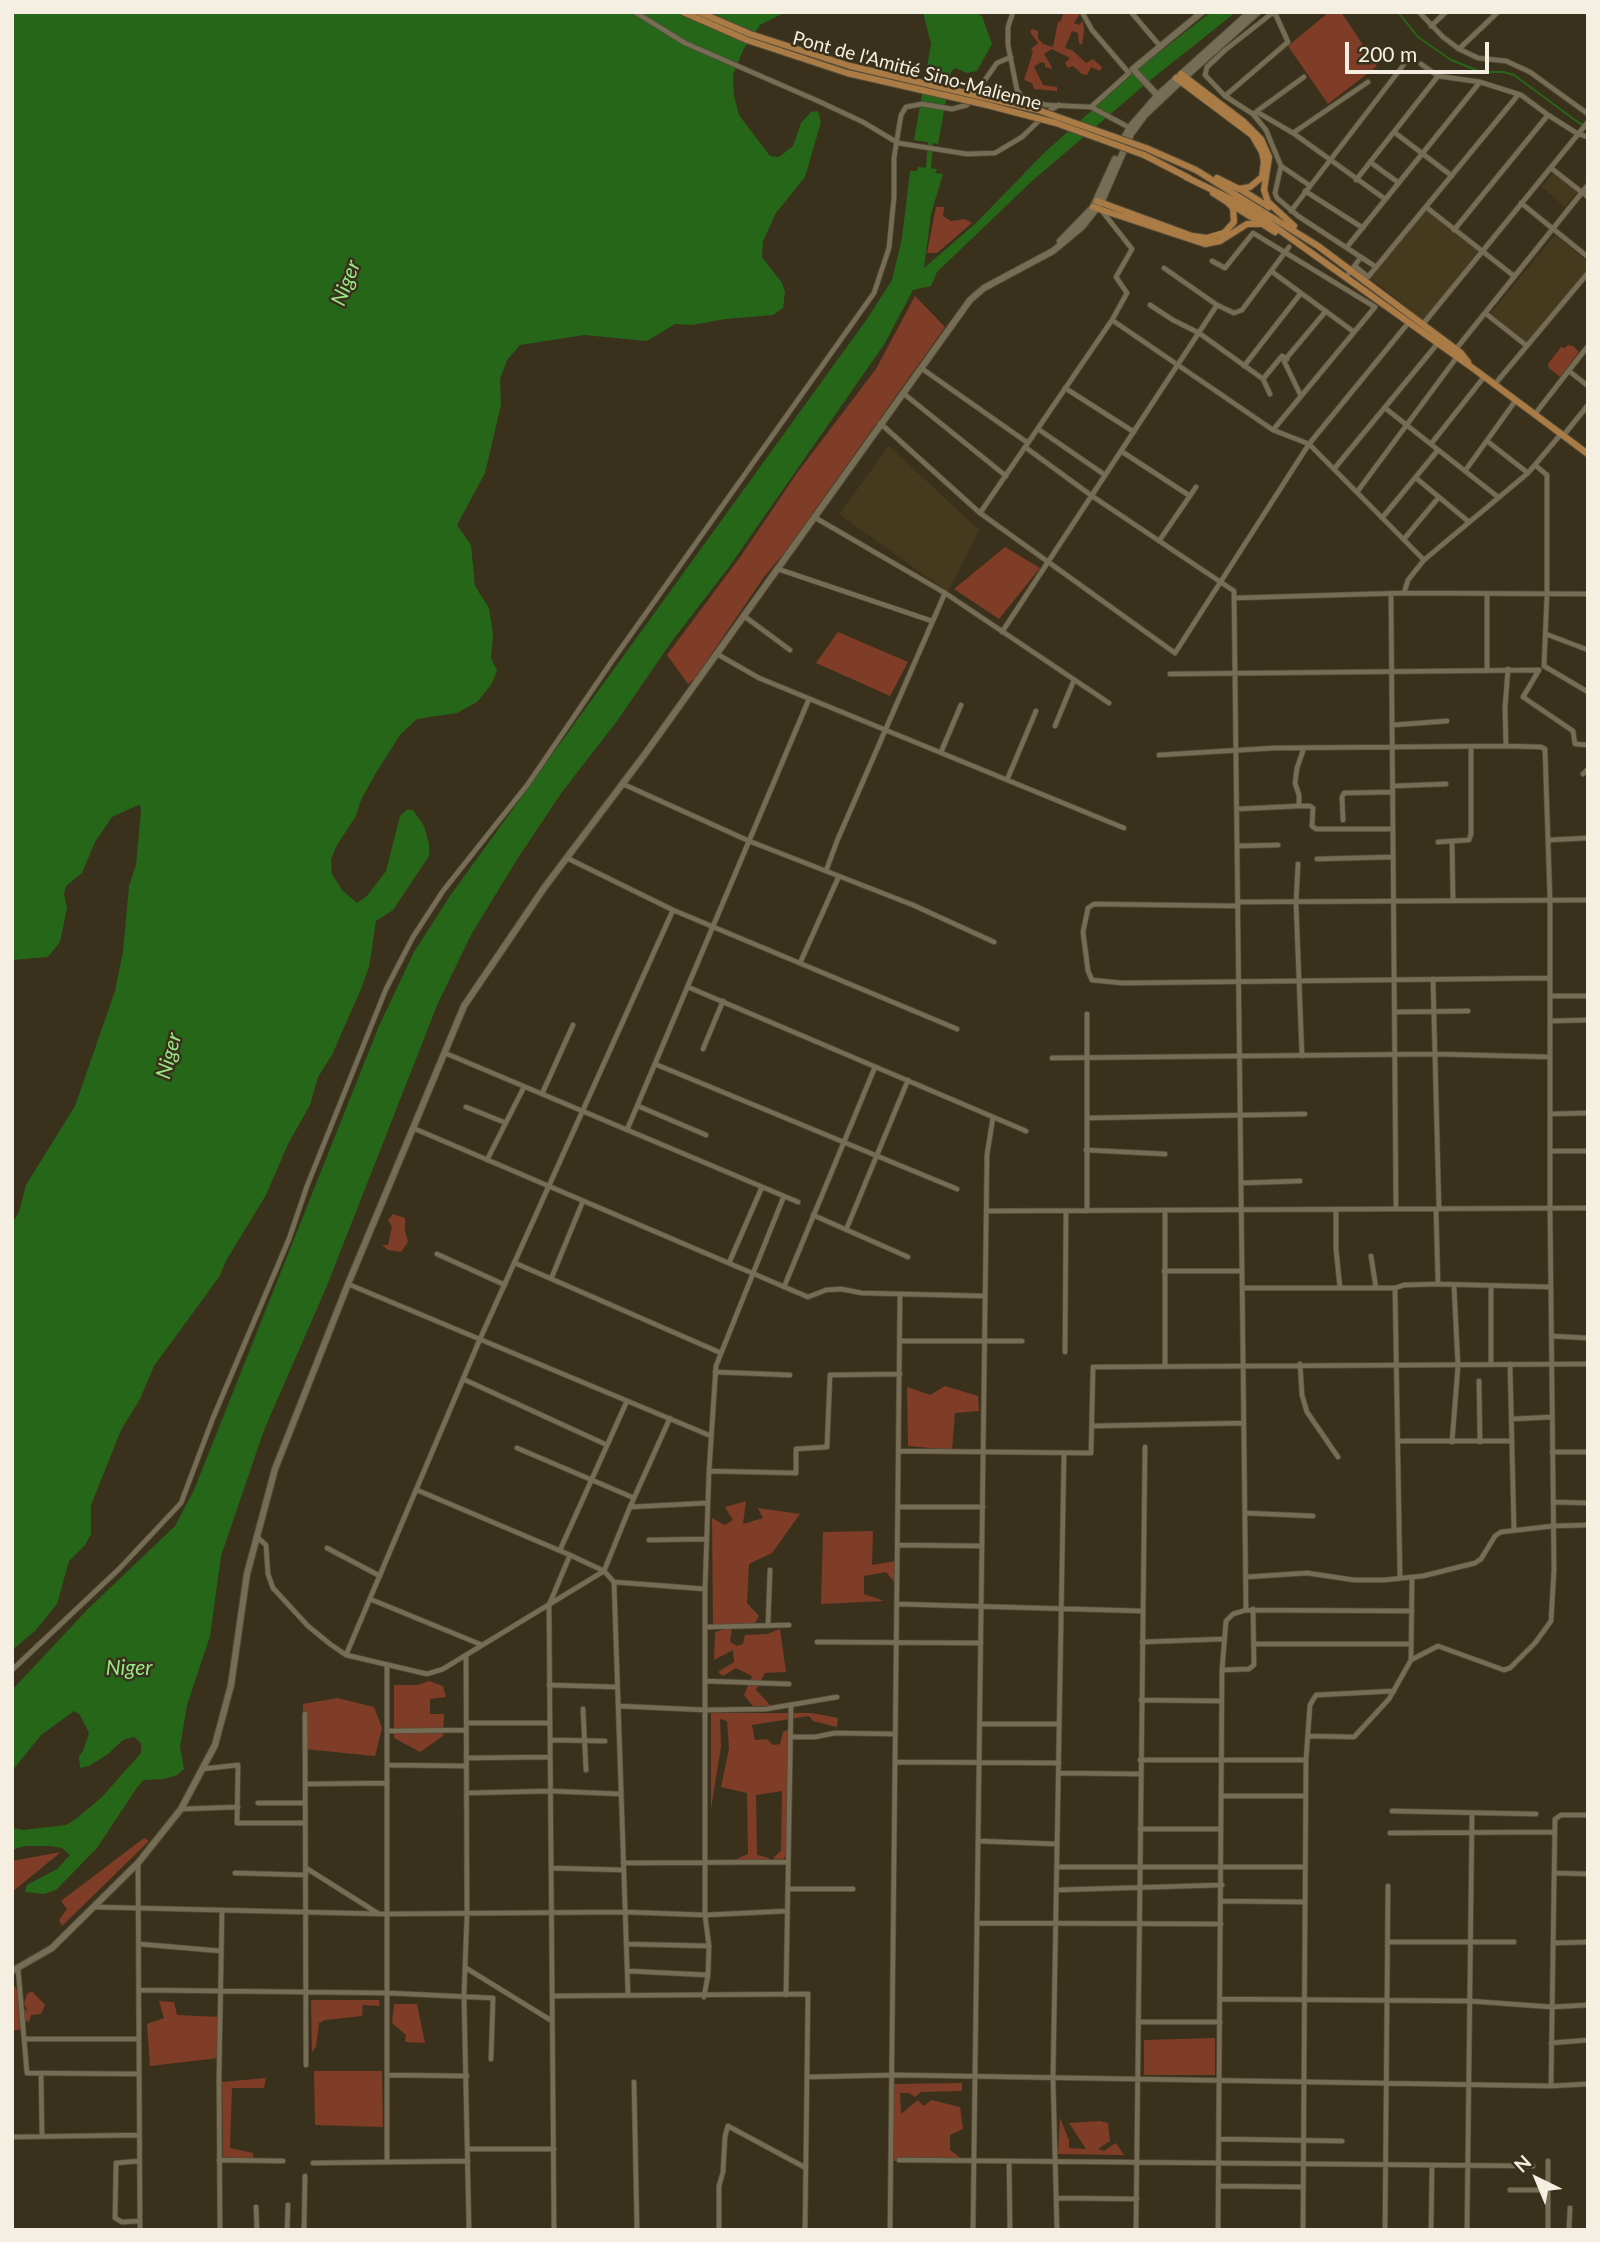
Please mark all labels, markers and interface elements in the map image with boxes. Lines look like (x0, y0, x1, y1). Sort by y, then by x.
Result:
street label: Pont de l'Amitié Sino-Malienne (790, 27, 1044, 115)
scale bar (1348, 28, 1492, 72)
text: 200 m (1358, 41, 1417, 66)
water label: Niger (326, 257, 366, 309)
water label: Niger (151, 1030, 187, 1082)
water label: Niger (106, 1655, 152, 1681)
north arrow (1502, 2144, 1572, 2214)
text: N (1509, 2150, 1536, 2177)

